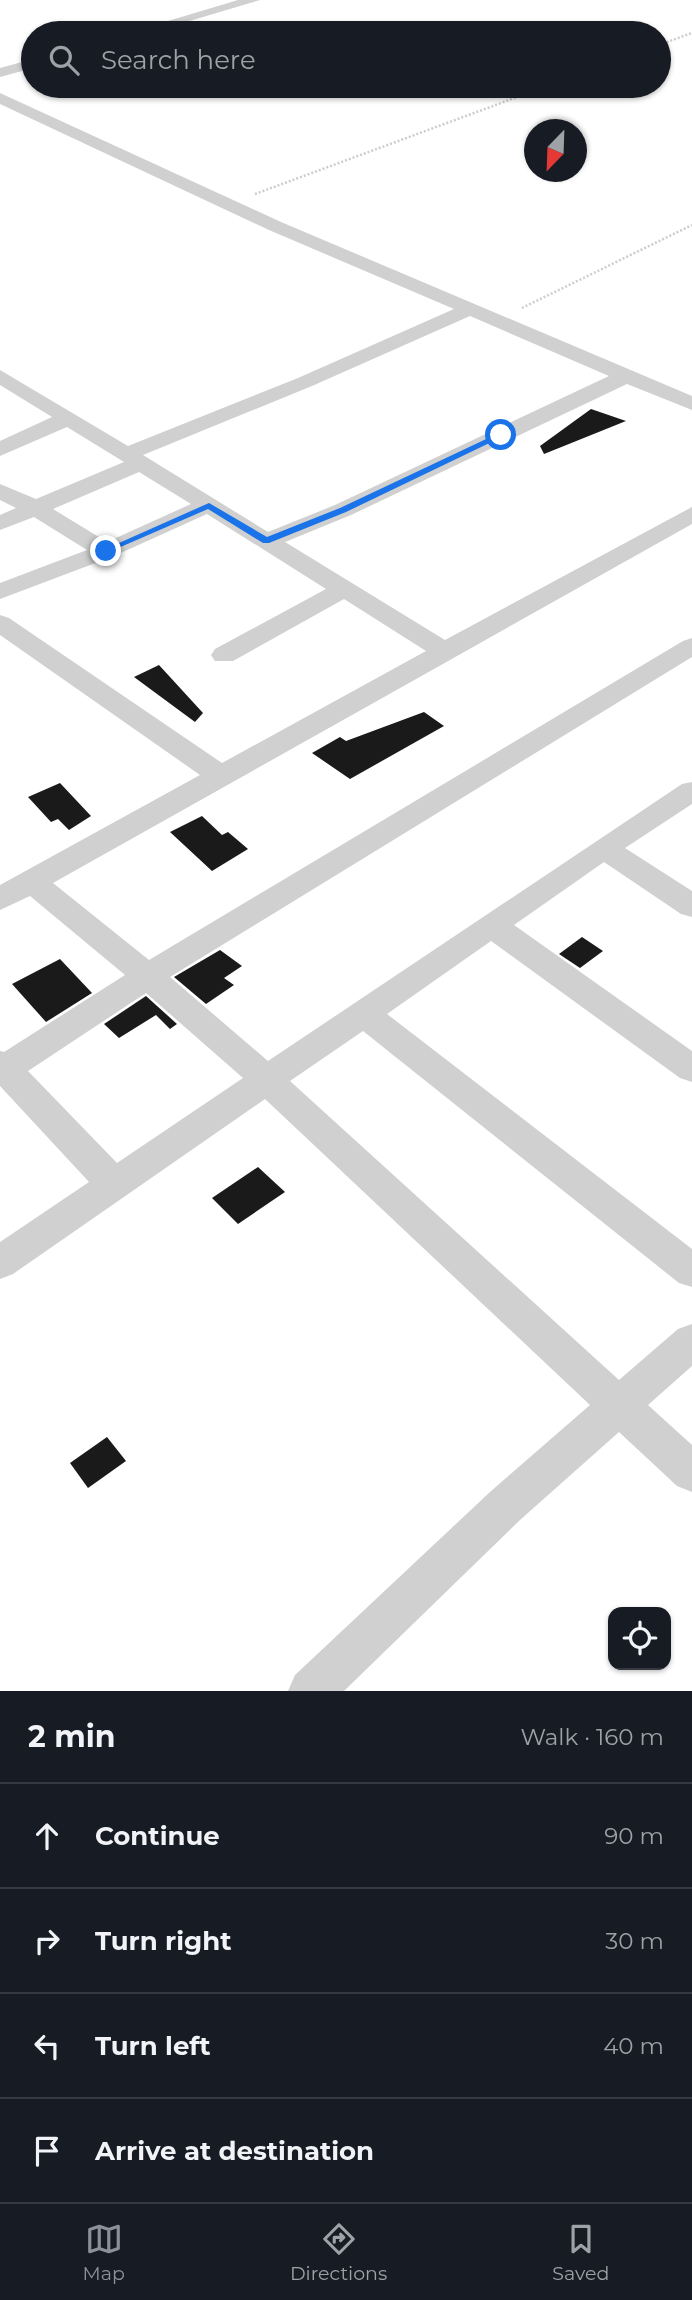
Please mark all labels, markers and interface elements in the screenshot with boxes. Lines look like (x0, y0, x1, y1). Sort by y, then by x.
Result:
search box (21, 21, 671, 98)
icon: search (45, 41, 83, 79)
text: Search here (101, 44, 256, 76)
north arrow (524, 119, 587, 182)
route start (485, 419, 516, 450)
route end (90, 535, 121, 566)
map controls (608, 1607, 671, 1670)
button: locate (608, 1607, 671, 1670)
text: 2 min (28, 1718, 115, 1755)
text: Walk · 160 m (520, 1723, 664, 1751)
icon: ahead (28, 1817, 66, 1855)
text: Continue (95, 1820, 220, 1852)
text: 90 m (604, 1822, 664, 1850)
icon: right (28, 1922, 66, 1960)
text: Turn right (95, 1925, 231, 1957)
text: 30 m (605, 1927, 664, 1955)
icon: left (28, 2027, 66, 2065)
text: Turn left (95, 2030, 211, 2062)
text: 40 m (603, 2032, 664, 2060)
icon: arrive (28, 2132, 66, 2170)
text: Arrive at destination (95, 2135, 374, 2167)
tab: Map (83, 2220, 125, 2285)
tab: Directions (290, 2220, 387, 2285)
tab: Saved (552, 2220, 609, 2285)

